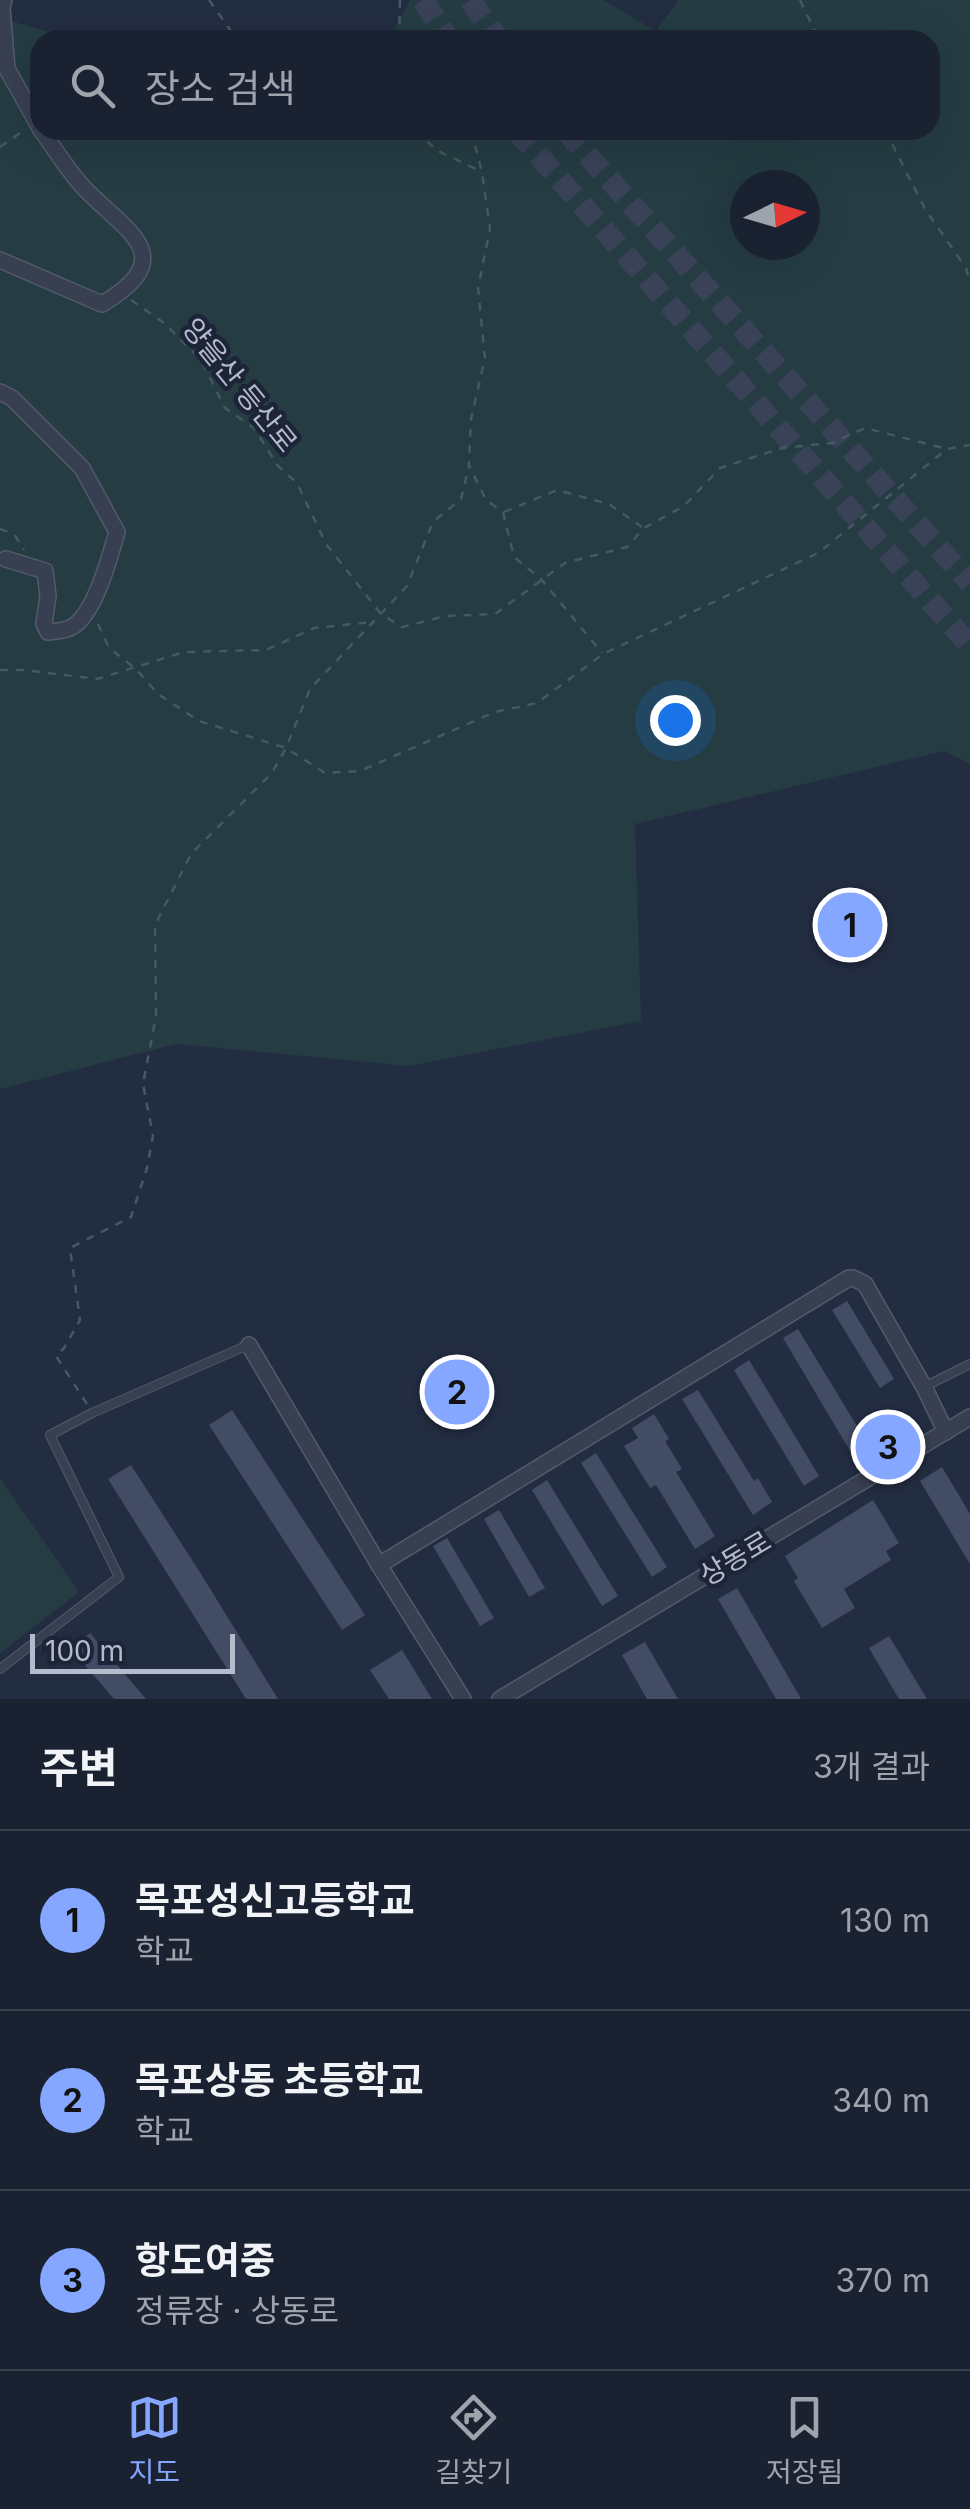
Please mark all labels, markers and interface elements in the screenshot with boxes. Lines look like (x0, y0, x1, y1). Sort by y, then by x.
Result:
search box (30, 30, 940, 140)
icon: search (65, 58, 120, 113)
text: 장소 검색 (145, 65, 296, 111)
north arrow (730, 170, 820, 260)
street label: 양을산 등산로 (176, 311, 304, 459)
your location (650, 695, 701, 746)
pin: 1 (818, 888, 882, 962)
pin: 2 (424, 1354, 490, 1430)
pin: 3 (856, 1410, 920, 1484)
street label: 상동로 (693, 1524, 777, 1592)
scale bar (30, 1629, 235, 1674)
text: 100 m (45, 1634, 124, 1668)
text: 주변 (40, 1742, 117, 1793)
text: 3개 결과 (813, 1747, 930, 1786)
text: 목포성신고등학교 (135, 1877, 415, 1923)
text: 1 (66, 1901, 79, 1940)
text: 130 m (840, 1901, 930, 1940)
text: 학교 (135, 1931, 194, 1970)
text: 목포상동 초등학교 (135, 2057, 424, 2103)
text: 2 (62, 2081, 83, 2120)
text: 340 m (832, 2081, 930, 2120)
text: 학교 (135, 2111, 194, 2150)
text: 항도여중 (135, 2237, 275, 2283)
text: 3 (62, 2261, 83, 2300)
text: 370 m (835, 2261, 930, 2300)
text: 정류장 · 상동로 (135, 2291, 339, 2330)
tab: 지도 (127, 2390, 182, 2490)
tab: 길찾기 (435, 2390, 512, 2490)
tab: 저장됨 (766, 2390, 843, 2490)

